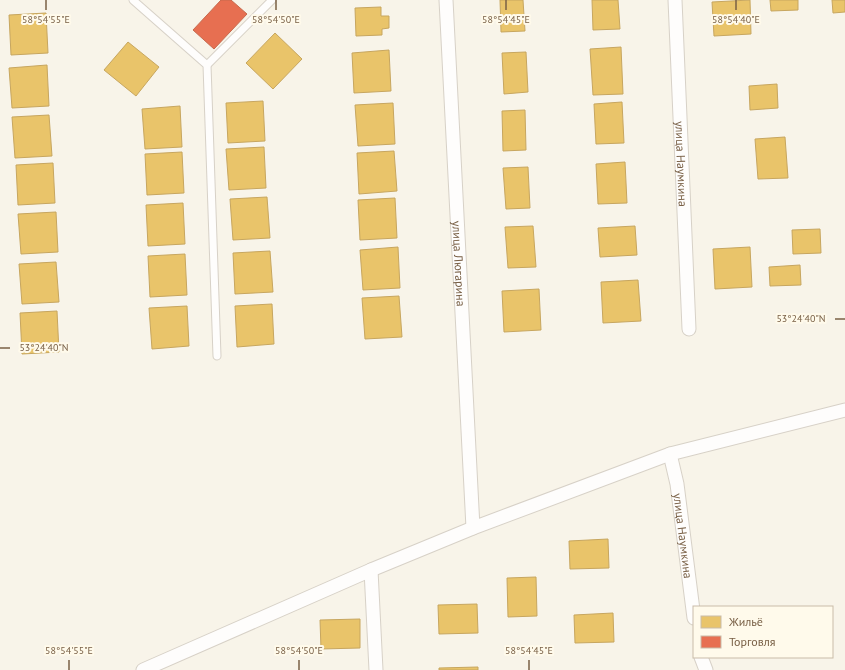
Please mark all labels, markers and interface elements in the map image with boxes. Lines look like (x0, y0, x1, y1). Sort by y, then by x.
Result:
text: 58°54'55"E (22, 13, 70, 26)
text: 58°54'50"E (252, 13, 300, 26)
text: 58°54'45"E (482, 13, 530, 26)
text: 58°54'40"E (712, 13, 760, 26)
street label: улица Наумкина (673, 121, 691, 207)
street label: улица Люгарина (450, 220, 469, 307)
text: 53°24'40"N (776, 312, 826, 325)
text: 53°24'40"N (19, 341, 69, 354)
street label: улица Наумкина (671, 492, 696, 579)
legend (693, 606, 833, 658)
text: Жильё (728, 614, 763, 629)
text: Торговля (729, 634, 775, 649)
text: 58°54'55"E (45, 644, 93, 657)
text: 58°54'50"E (275, 644, 323, 657)
text: 58°54'45"E (505, 644, 553, 657)

